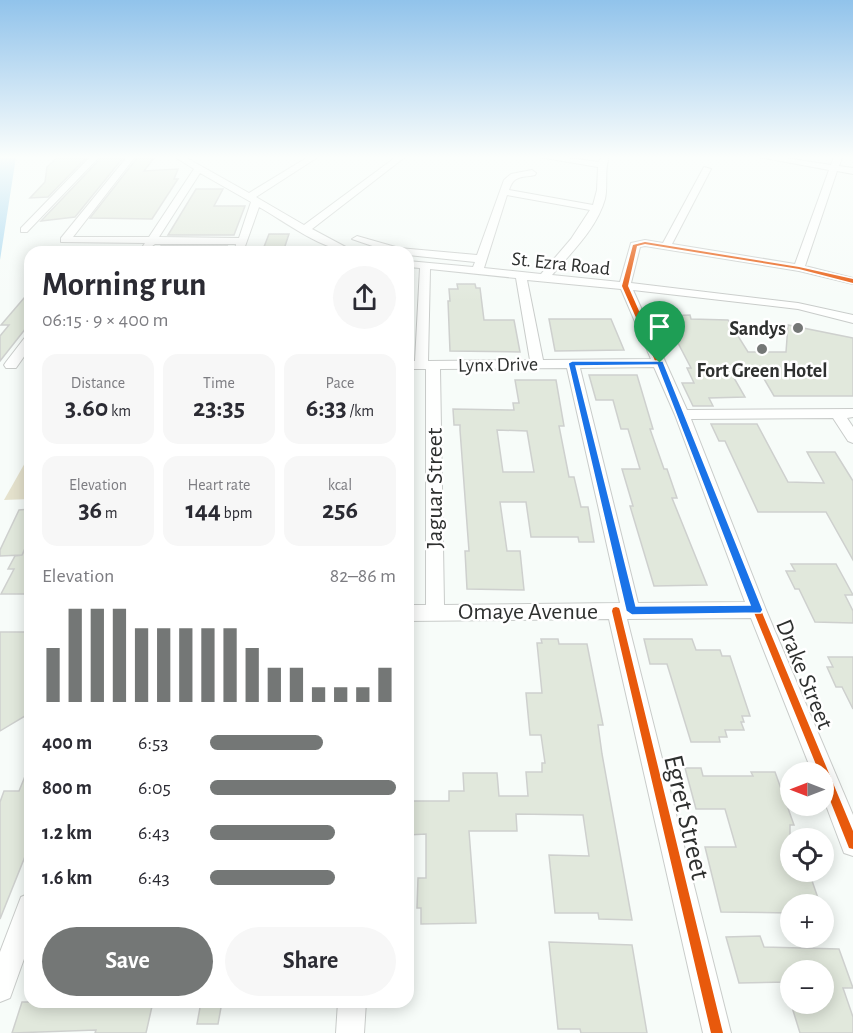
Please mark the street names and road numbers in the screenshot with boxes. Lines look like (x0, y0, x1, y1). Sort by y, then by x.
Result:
street label: St. Ezra Road (511, 249, 611, 279)
street label: Lynx Drive (458, 354, 538, 376)
street label: Jaguar Street (423, 427, 447, 549)
street label: Omaye Avenue (458, 600, 598, 624)
street label: Drake Street (771, 616, 837, 733)
street label: Egret Street (658, 752, 714, 883)

